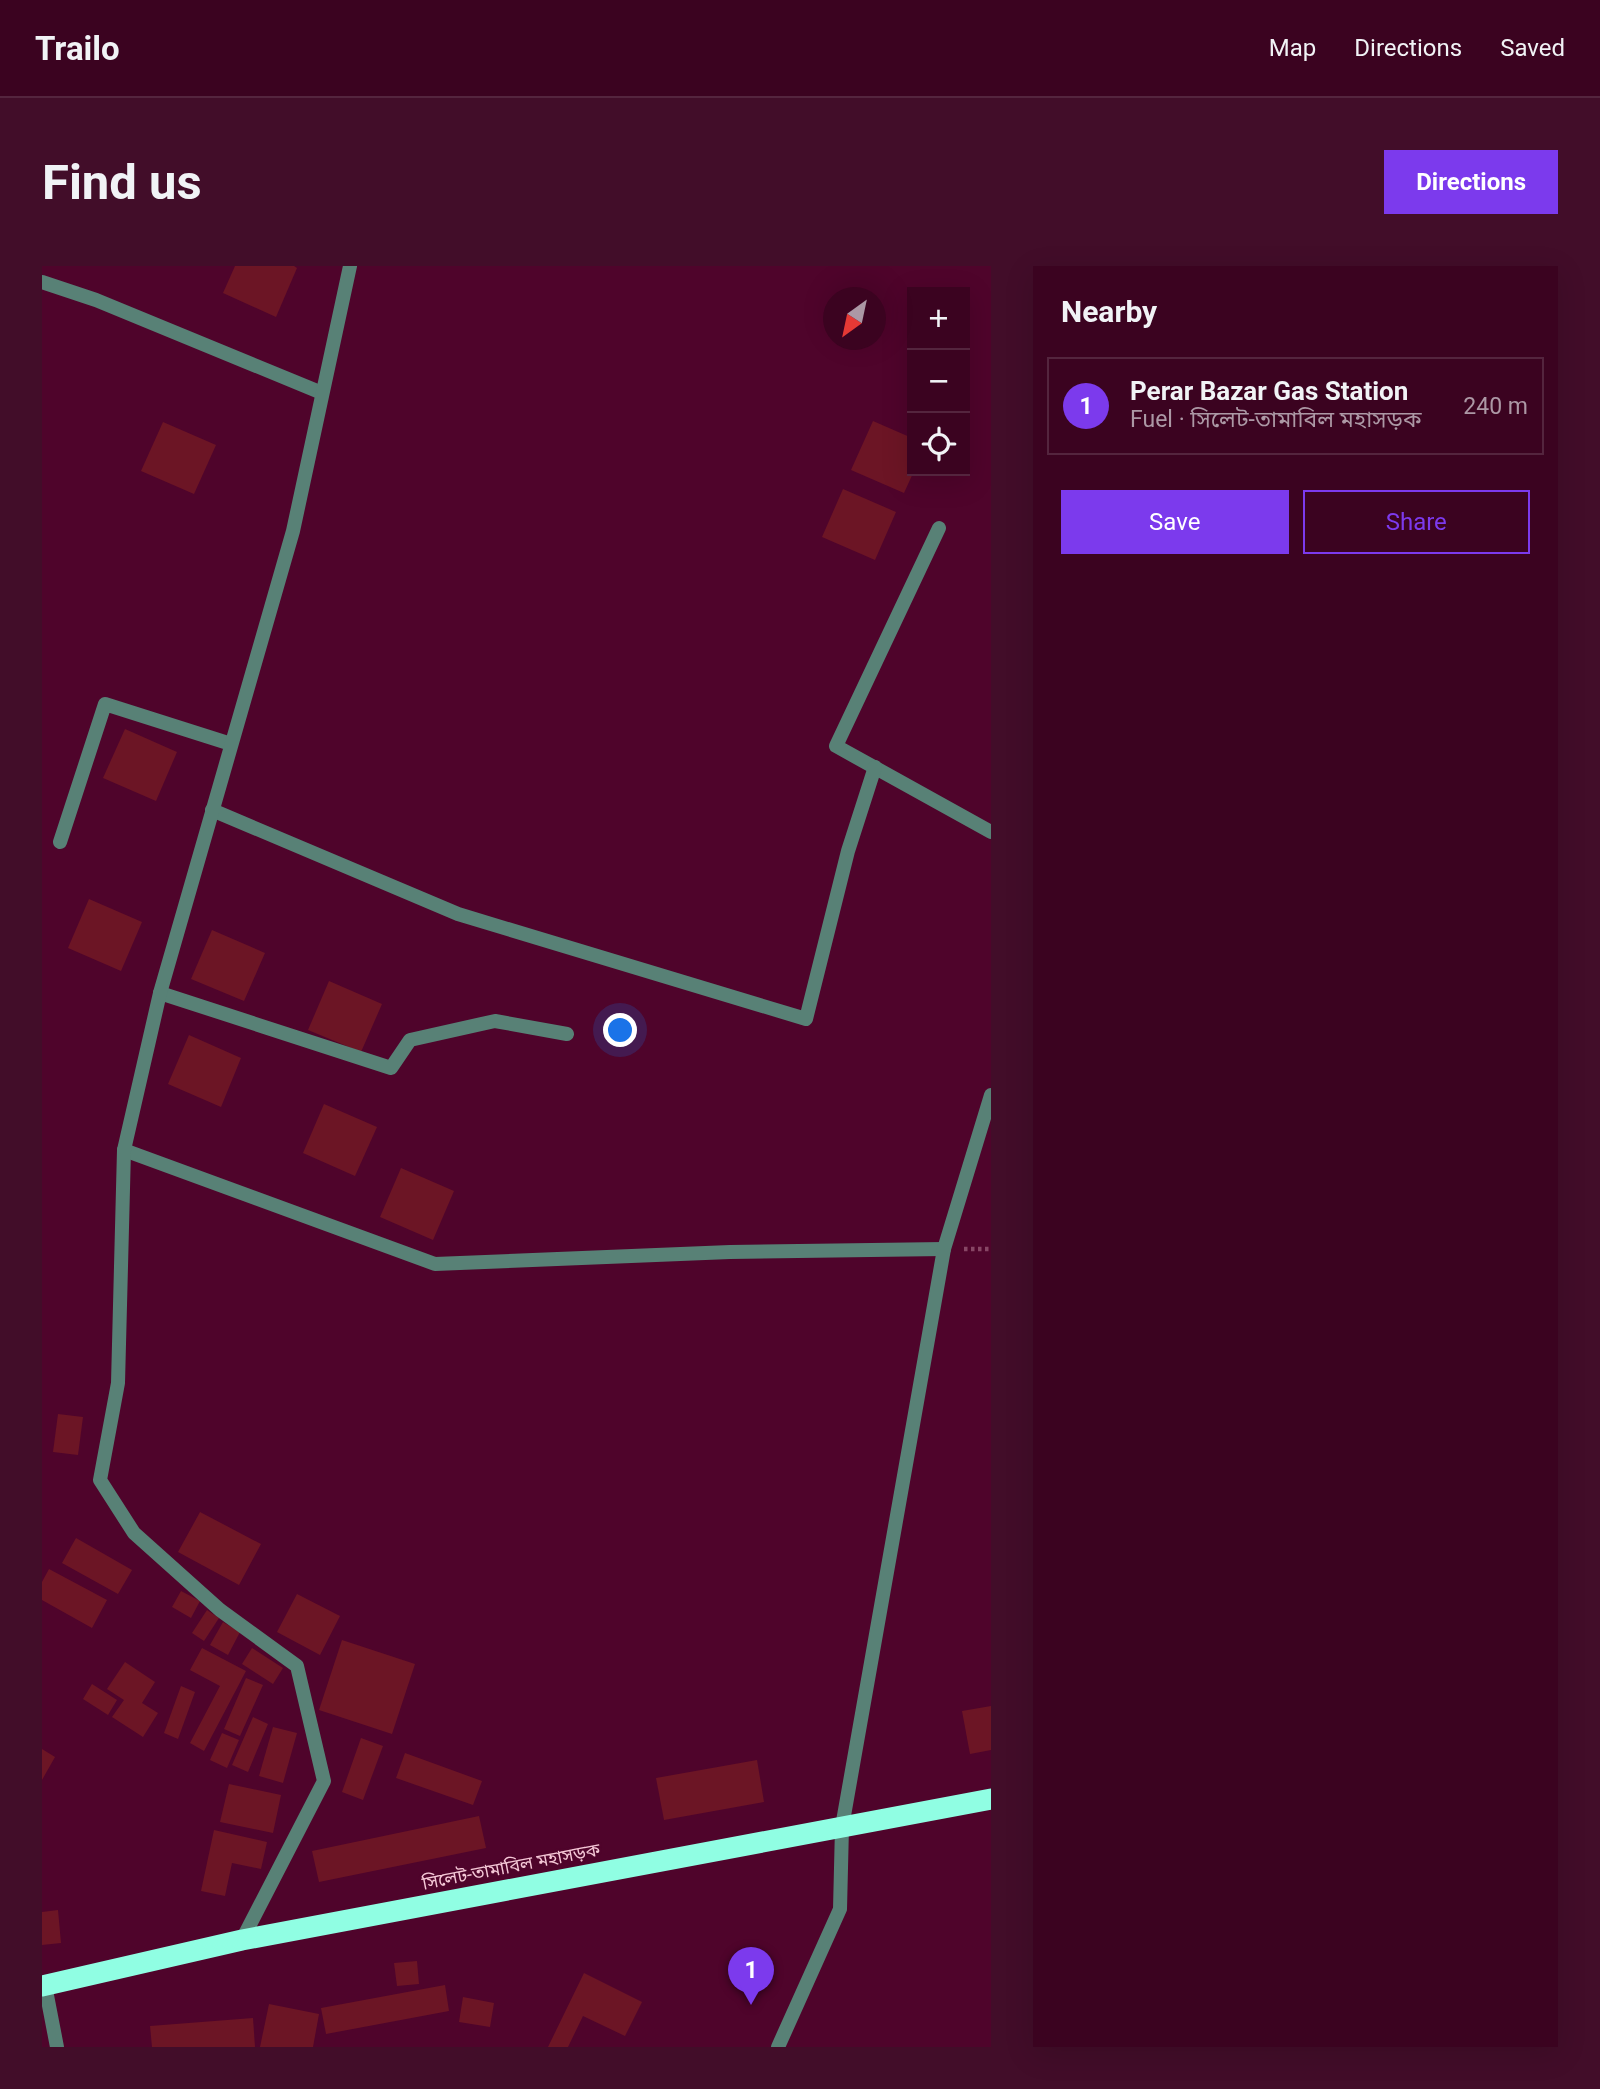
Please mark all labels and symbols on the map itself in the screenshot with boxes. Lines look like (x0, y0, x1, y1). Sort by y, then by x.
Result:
north arrow (823, 287, 886, 350)
your location (603, 1013, 637, 1047)
street label: সিলেট-তামাবিল মহাসড়ক (419, 1838, 602, 1894)
pin: 1 (728, 1947, 774, 2005)

